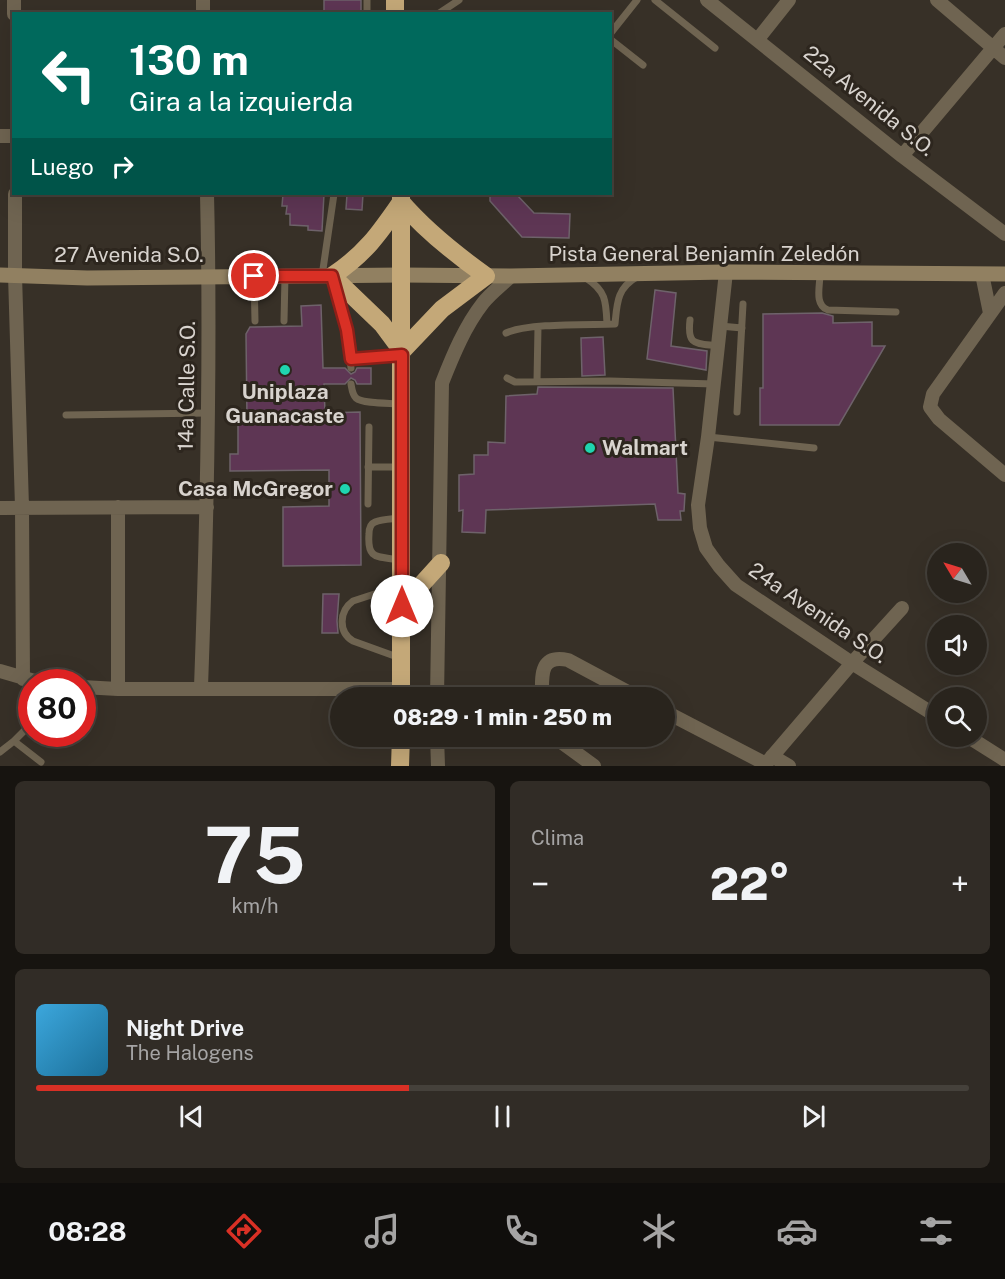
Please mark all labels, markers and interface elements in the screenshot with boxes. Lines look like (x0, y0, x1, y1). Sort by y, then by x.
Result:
text: 130 m (129, 35, 249, 84)
icon: left (30, 36, 108, 114)
street label: 22a Avenida S.O. (799, 40, 940, 161)
text: Gira a la izquierda (129, 85, 353, 117)
icon: right (106, 150, 139, 183)
text: Luego (30, 154, 94, 180)
street label: Pista General Benjamín Zeledón (548, 241, 860, 266)
street label: 27 Avenida S.O. (54, 242, 204, 267)
pin (228, 250, 279, 301)
icon: arrive (237, 259, 270, 292)
street label: 14a Calle S.O. (173, 321, 200, 451)
marker: Uniplaza Guanacaste (278, 363, 292, 377)
place label: Uniplaza Guanacaste (225, 379, 345, 428)
place label: Walmart (602, 435, 688, 460)
marker: Walmart (583, 441, 597, 455)
place label: Casa McGregor (178, 476, 333, 501)
marker: Casa McGregor (338, 482, 352, 496)
north arrow (927, 543, 987, 603)
map controls (927, 543, 987, 747)
street label: 24a Avenida S.O. (744, 557, 892, 668)
position arrow (370, 574, 434, 638)
button: sound (927, 615, 987, 675)
speed limit sign: 80 (18, 669, 96, 747)
button: search (927, 687, 987, 747)
text: 08:29 · 1 min · 250 m (393, 704, 612, 730)
text: 75 (204, 809, 306, 901)
text: Clima (531, 826, 584, 850)
text: 22° (710, 857, 790, 910)
text: − (531, 865, 549, 903)
text: + (951, 865, 969, 903)
text: km/h (231, 894, 279, 918)
text: Night Drive (126, 1015, 244, 1041)
text: The Halogens (126, 1041, 254, 1065)
icon: previous (175, 1100, 208, 1133)
icon: pause (486, 1100, 519, 1133)
icon: next (797, 1100, 830, 1133)
icon: directions (223, 1210, 265, 1252)
icon: music (361, 1210, 403, 1252)
icon: phone (500, 1210, 542, 1252)
icon: climate (638, 1210, 680, 1252)
icon: car (776, 1210, 818, 1252)
icon: filters (915, 1210, 957, 1252)
text: 08:28 (48, 1215, 127, 1247)

